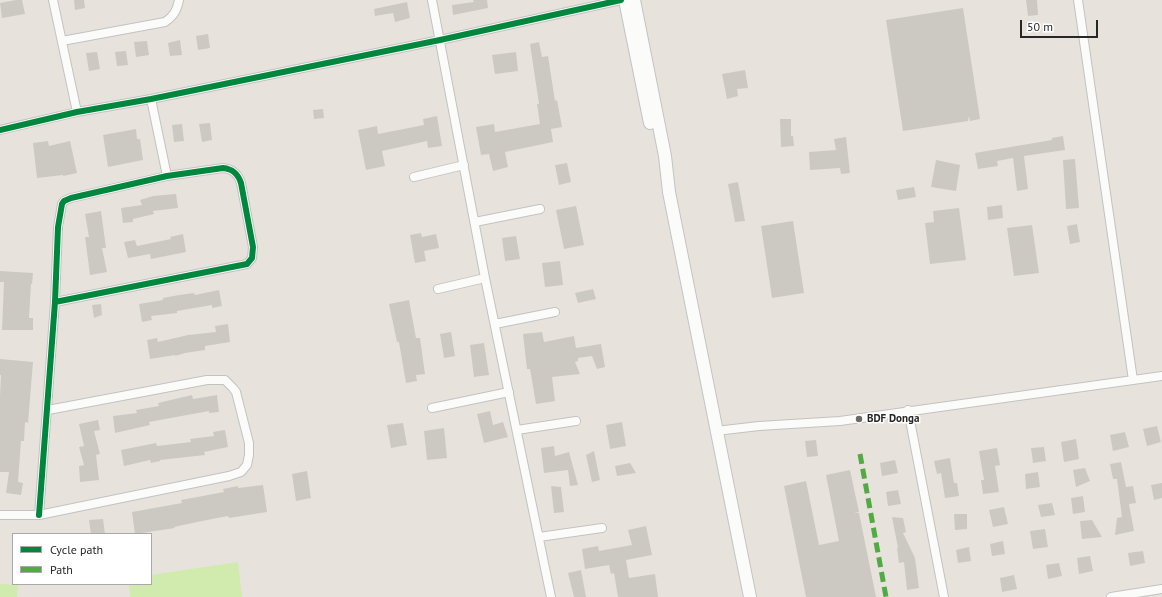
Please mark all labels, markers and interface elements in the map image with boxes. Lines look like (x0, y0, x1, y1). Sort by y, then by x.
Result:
scale bar (1022, 12, 1100, 38)
text: 50 m (1027, 19, 1053, 34)
place label: BDF Donga (867, 412, 919, 426)
marker: BDF Donga (854, 414, 864, 424)
legend (12, 533, 152, 585)
text: Cycle path (50, 542, 103, 557)
text: Path (50, 562, 73, 577)

